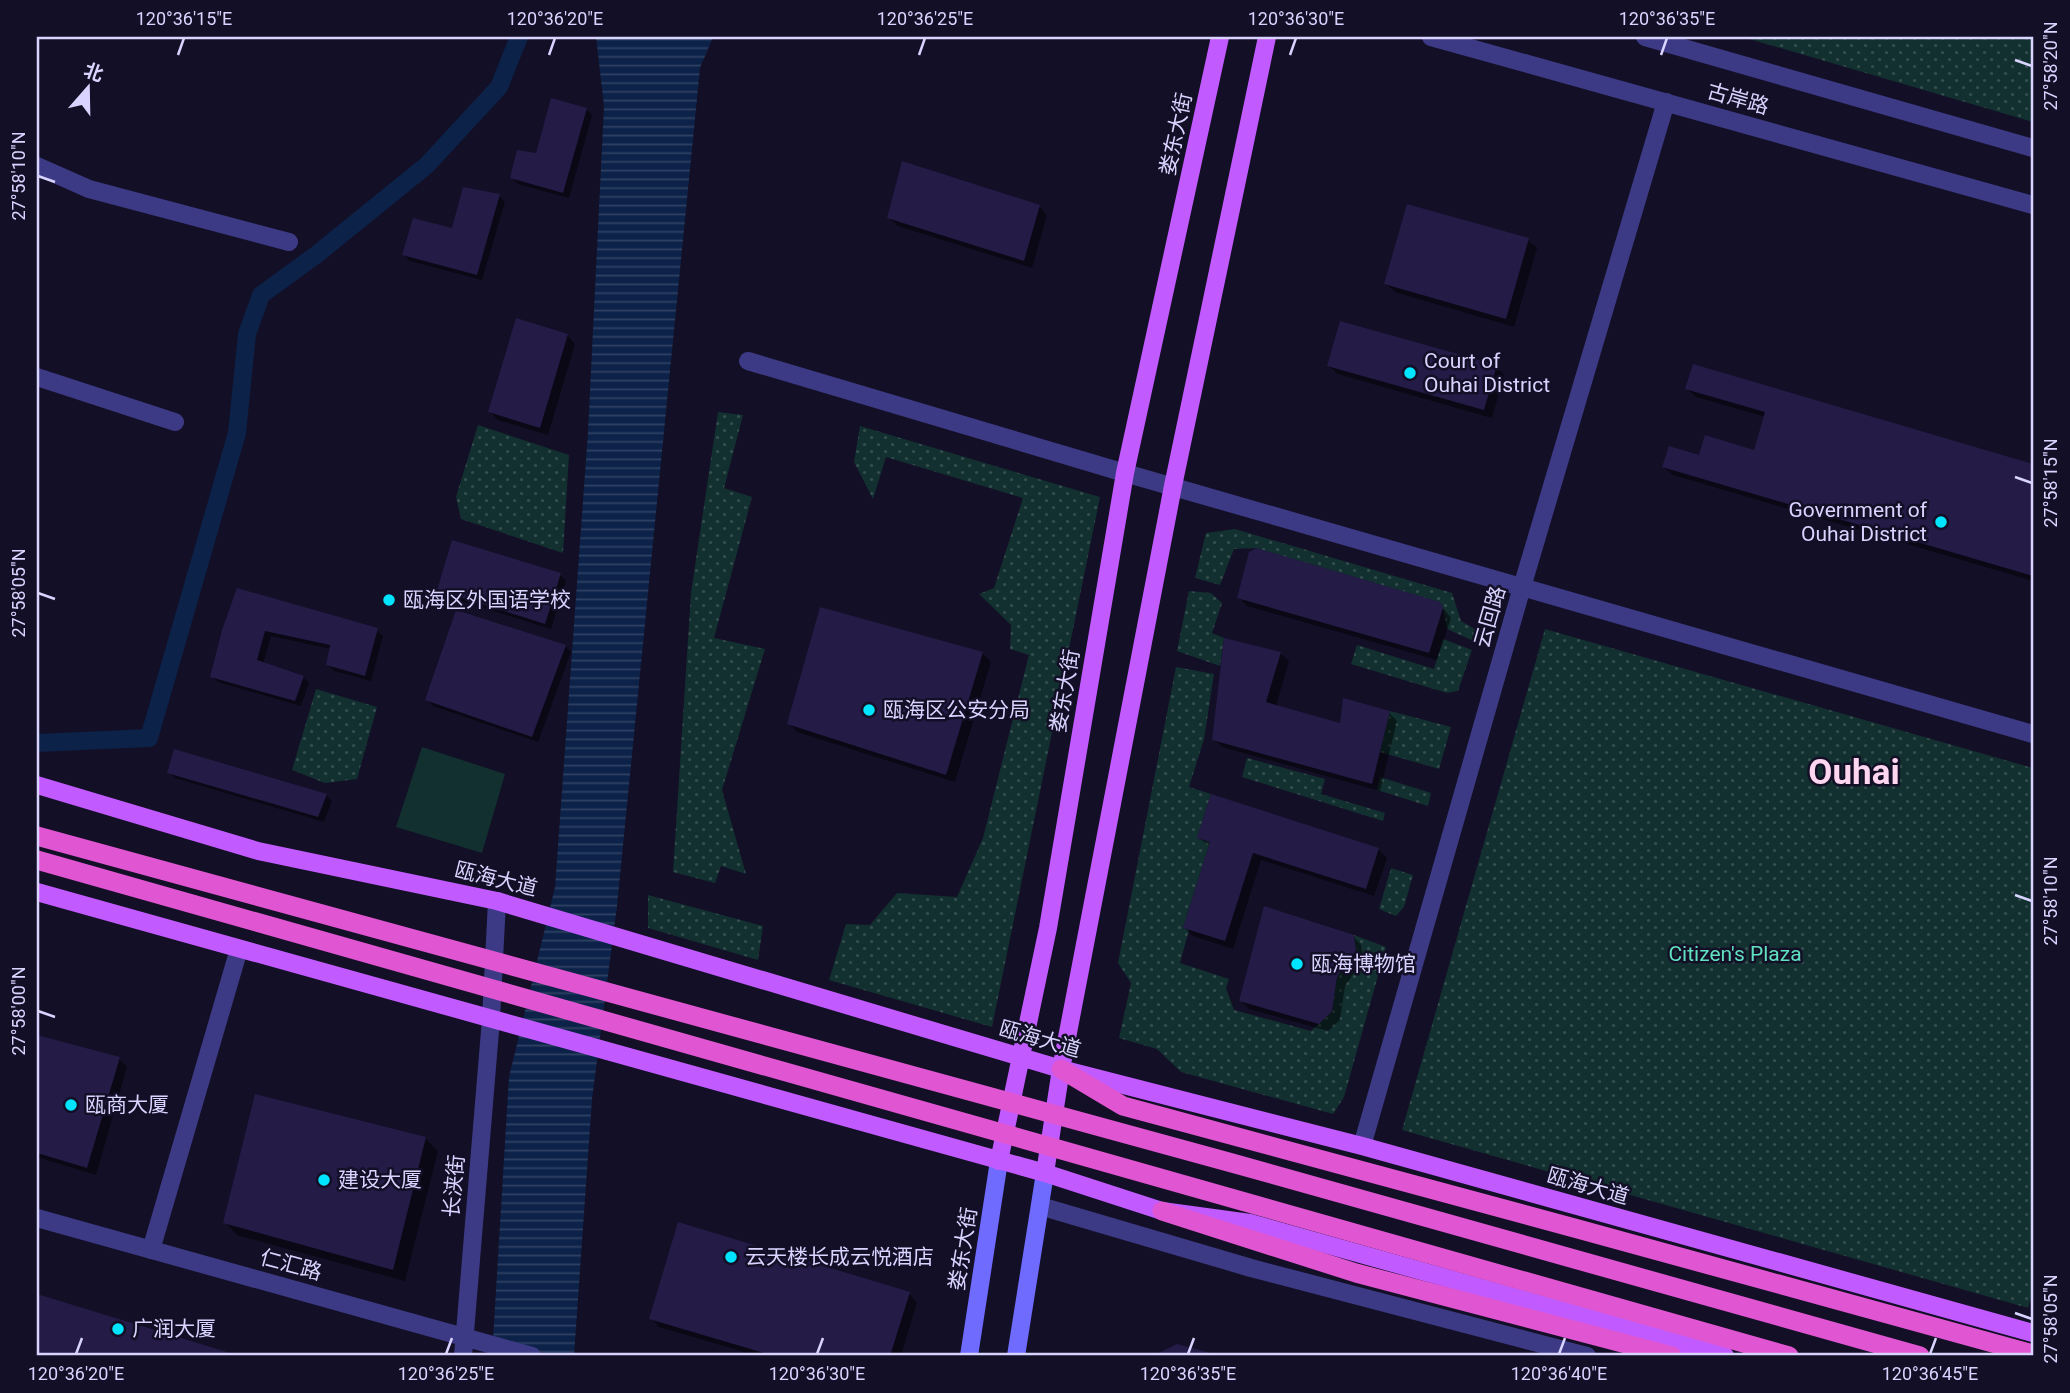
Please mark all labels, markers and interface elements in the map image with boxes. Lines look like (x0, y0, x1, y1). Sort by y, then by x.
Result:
text: 120°36'15"E (136, 8, 232, 29)
text: 120°36'20"E (507, 8, 603, 29)
text: 120°36'25"E (877, 8, 973, 29)
text: 120°36'30"E (1248, 8, 1344, 29)
text: 120°36'35"E (1619, 8, 1715, 29)
text: 27°58'20"N (2040, 21, 2061, 111)
north arrow (52, 52, 122, 122)
text: 北 (81, 58, 107, 87)
street label: 古岸路 (1704, 79, 1772, 119)
street label: 娄东大街 (1156, 90, 1196, 178)
text: 27°58'10"N (8, 131, 29, 221)
place label: Court of Ouhai District (1424, 349, 1550, 397)
marker: Court of Ouhai District (1402, 365, 1418, 381)
text: 27°58'15"N (2040, 438, 2061, 528)
place label: Government of Ouhai District (1788, 498, 1928, 546)
marker: Government of Ouhai District (1933, 514, 1949, 530)
text: 27°58'05"N (8, 548, 29, 638)
street label: 云回路 (1470, 583, 1510, 651)
place label: 瓯海区外国语学校 (403, 588, 571, 612)
marker: 瓯海区外国语学校 (381, 592, 397, 608)
street label: 娄东大街 (1046, 648, 1084, 734)
place label: 瓯海区公安分局 (883, 698, 1030, 722)
marker: 瓯海区公安分局 (861, 702, 877, 718)
district label: Ouhai (1808, 752, 1900, 793)
text: 27°58'10"N (2040, 856, 2061, 946)
street label: 瓯海大道 (452, 857, 540, 901)
park label: Citizen's Plaza (1668, 942, 1802, 966)
place label: 瓯海博物馆 (1311, 952, 1416, 976)
marker: 瓯海博物馆 (1289, 956, 1305, 972)
text: 27°58'00"N (8, 966, 29, 1056)
street label: 瓯海大道 (996, 1016, 1084, 1062)
place label: 瓯商大厦 (85, 1093, 169, 1117)
marker: 瓯商大厦 (63, 1097, 79, 1113)
street label: 长浃街 (439, 1154, 469, 1218)
street label: 瓯海大道 (1544, 1163, 1632, 1209)
place label: 建设大厦 (338, 1168, 422, 1192)
marker: 建设大厦 (316, 1172, 332, 1188)
street label: 娄东大街 (945, 1206, 981, 1292)
street label: 仁汇路 (257, 1245, 325, 1285)
place label: 云天楼长成云悦酒店 (745, 1245, 934, 1269)
marker: 云天楼长成云悦酒店 (723, 1249, 739, 1265)
text: 27°58'05"N (2040, 1274, 2061, 1364)
place label: 广润大厦 (132, 1317, 216, 1341)
marker: 广润大厦 (110, 1321, 126, 1337)
text: 120°36'20"E (28, 1363, 124, 1384)
text: 120°36'25"E (398, 1363, 494, 1384)
text: 120°36'30"E (769, 1363, 865, 1384)
text: 120°36'35"E (1140, 1363, 1236, 1384)
text: 120°36'40"E (1511, 1363, 1607, 1384)
text: 120°36'45"E (1882, 1363, 1978, 1384)

